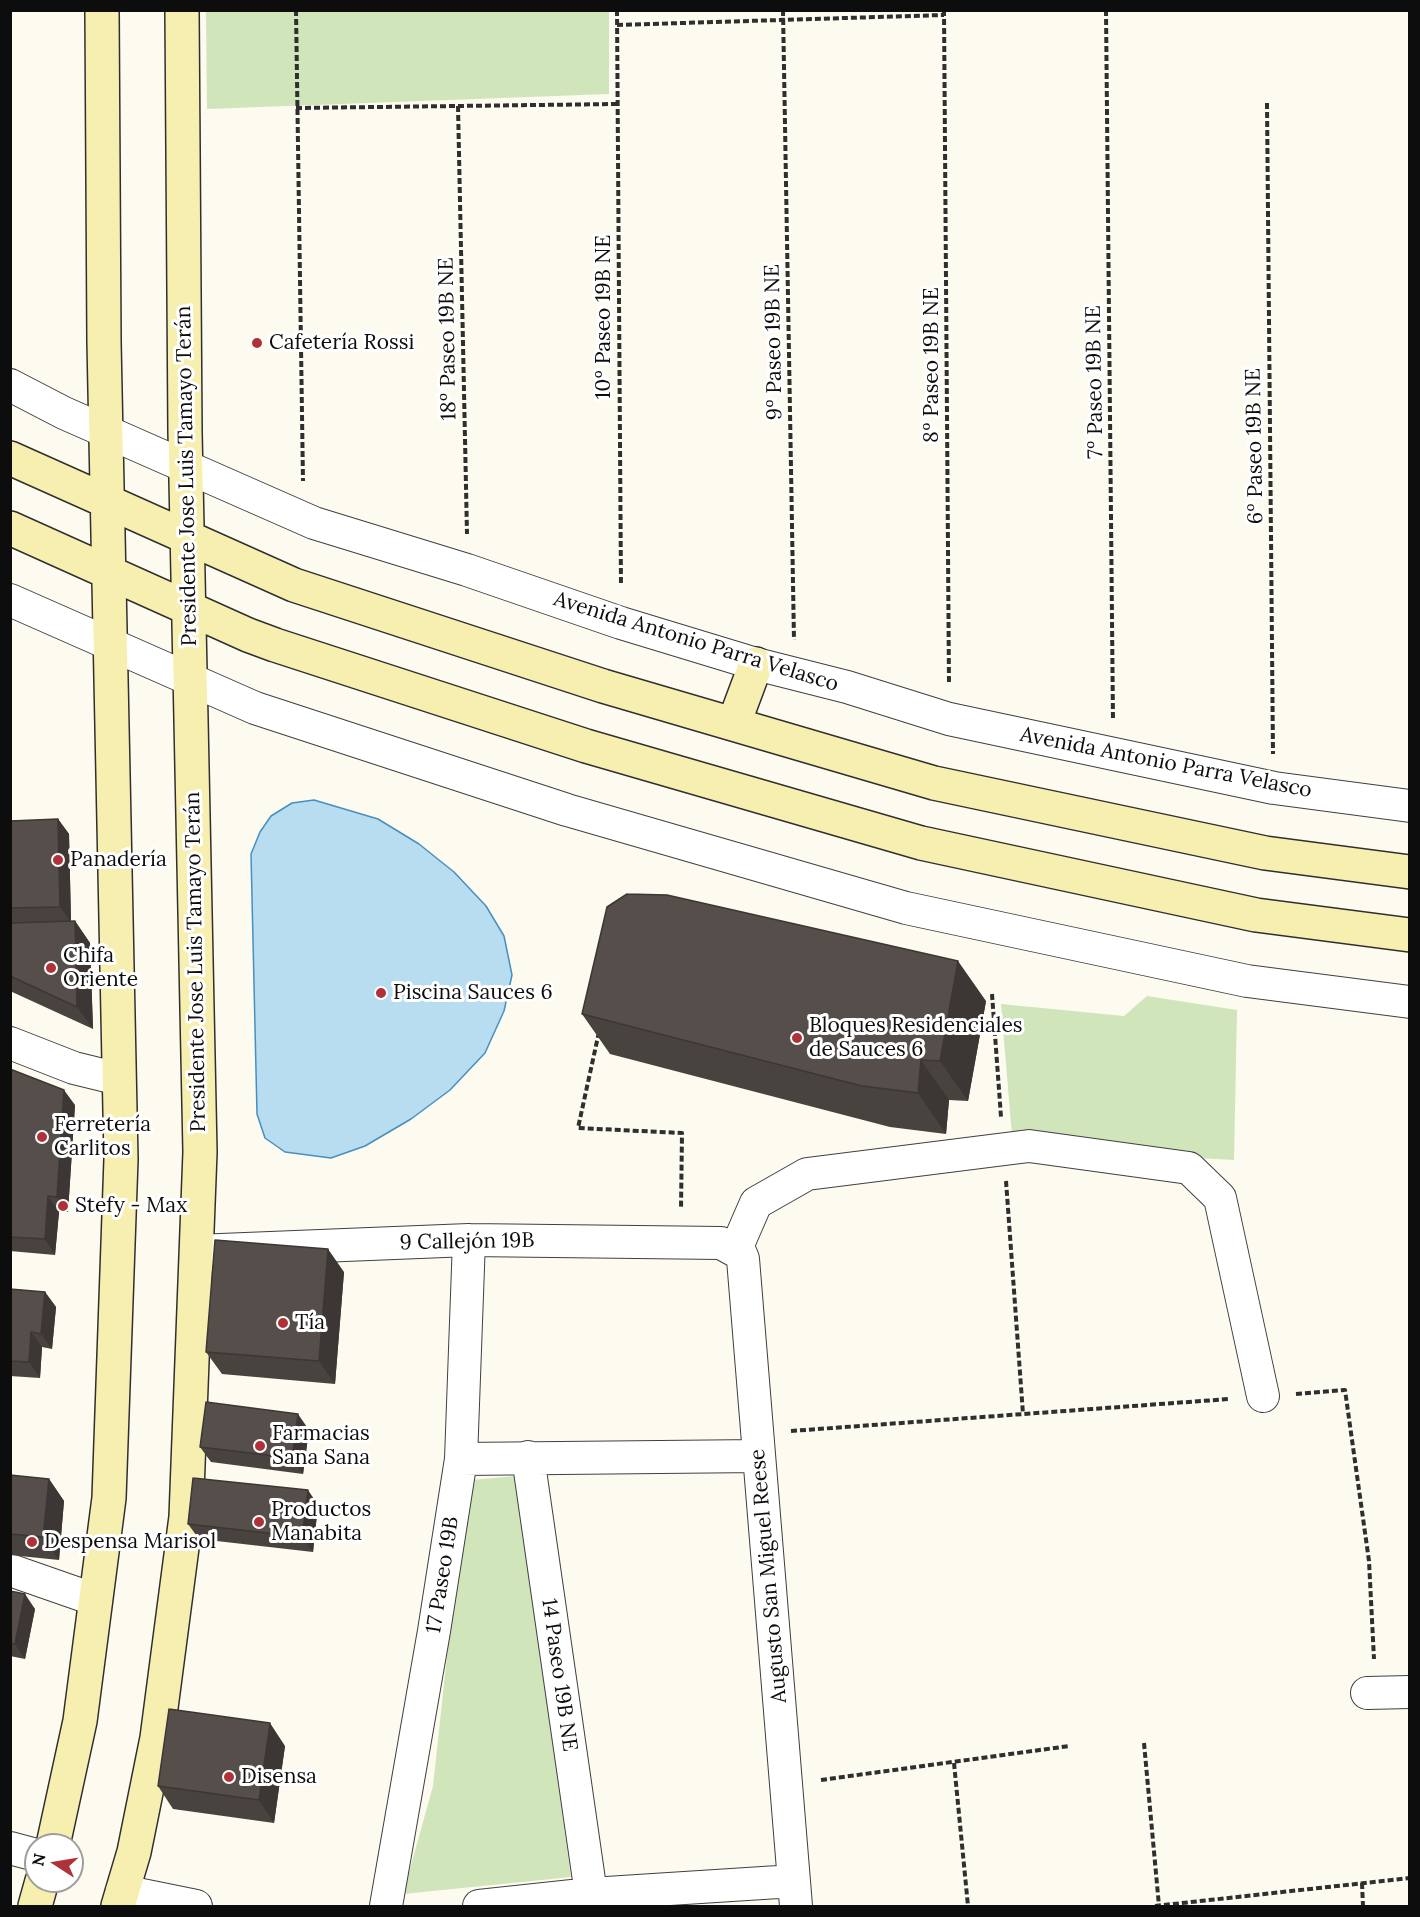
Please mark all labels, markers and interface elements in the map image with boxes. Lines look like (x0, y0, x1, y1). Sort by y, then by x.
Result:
street label: 10º Paseo 19B NE (591, 235, 617, 399)
street label: 18º Paseo 19B NE (434, 257, 462, 421)
street label: 9º Paseo 19B NE (760, 264, 788, 420)
street label: 8º Paseo 19B NE (919, 287, 945, 443)
street label: Presidente Jose Luis Tamayo Terán (171, 305, 203, 647)
street label: 7º Paseo 19B NE (1081, 305, 1109, 459)
place label: Cafetería Rossi (269, 330, 414, 356)
marker: Cafetería Rossi (250, 336, 264, 350)
street label: 6º Paseo 19B NE (1241, 368, 1269, 524)
street label: Avenida Antonio Parra Velasco (551, 587, 841, 697)
street label: Avenida Antonio Parra Velasco (1018, 722, 1314, 804)
street label: Presidente Jose Luis Tamayo Terán (180, 791, 212, 1133)
place label: Panadería (70, 847, 167, 873)
marker: Panadería (51, 853, 65, 867)
place label: Chifa Oriente (63, 943, 138, 993)
marker: Chifa Oriente (44, 961, 58, 975)
place label: Piscina Sauces 6 (393, 980, 553, 1006)
marker: Piscina Sauces 6 (374, 986, 388, 1000)
place label: Bloques Residenciales de Sauces 6 (809, 1013, 1023, 1063)
marker: Bloques Residenciales de Sauces 6 (790, 1031, 804, 1045)
place label: Ferretería Carlitos (54, 1112, 151, 1162)
marker: Ferretería Carlitos (35, 1130, 49, 1144)
place label: Stefy - Max (75, 1193, 187, 1219)
marker: Stefy - Max (56, 1199, 70, 1213)
street label: 9 Callejón 19B (399, 1228, 535, 1256)
place label: Tía (295, 1310, 325, 1336)
marker: Tía (276, 1316, 290, 1330)
place label: Farmacias Sana Sana (272, 1421, 370, 1471)
marker: Farmacias Sana Sana (253, 1439, 267, 1453)
street label: Augusto San Miguel Reese (745, 1448, 793, 1704)
place label: Productos Manabita (271, 1497, 371, 1547)
marker: Productos Manabita (252, 1515, 266, 1529)
street label: 17 Paseo 19B (421, 1515, 465, 1635)
place label: Despensa Marisol (44, 1529, 216, 1555)
marker: Despensa Marisol (25, 1535, 39, 1549)
street label: 14 Paseo 19B NE (536, 1597, 582, 1753)
place label: Disensa (241, 1764, 317, 1790)
marker: Disensa (222, 1770, 236, 1784)
north arrow (24, 1833, 84, 1893)
text: N (27, 1852, 49, 1868)

